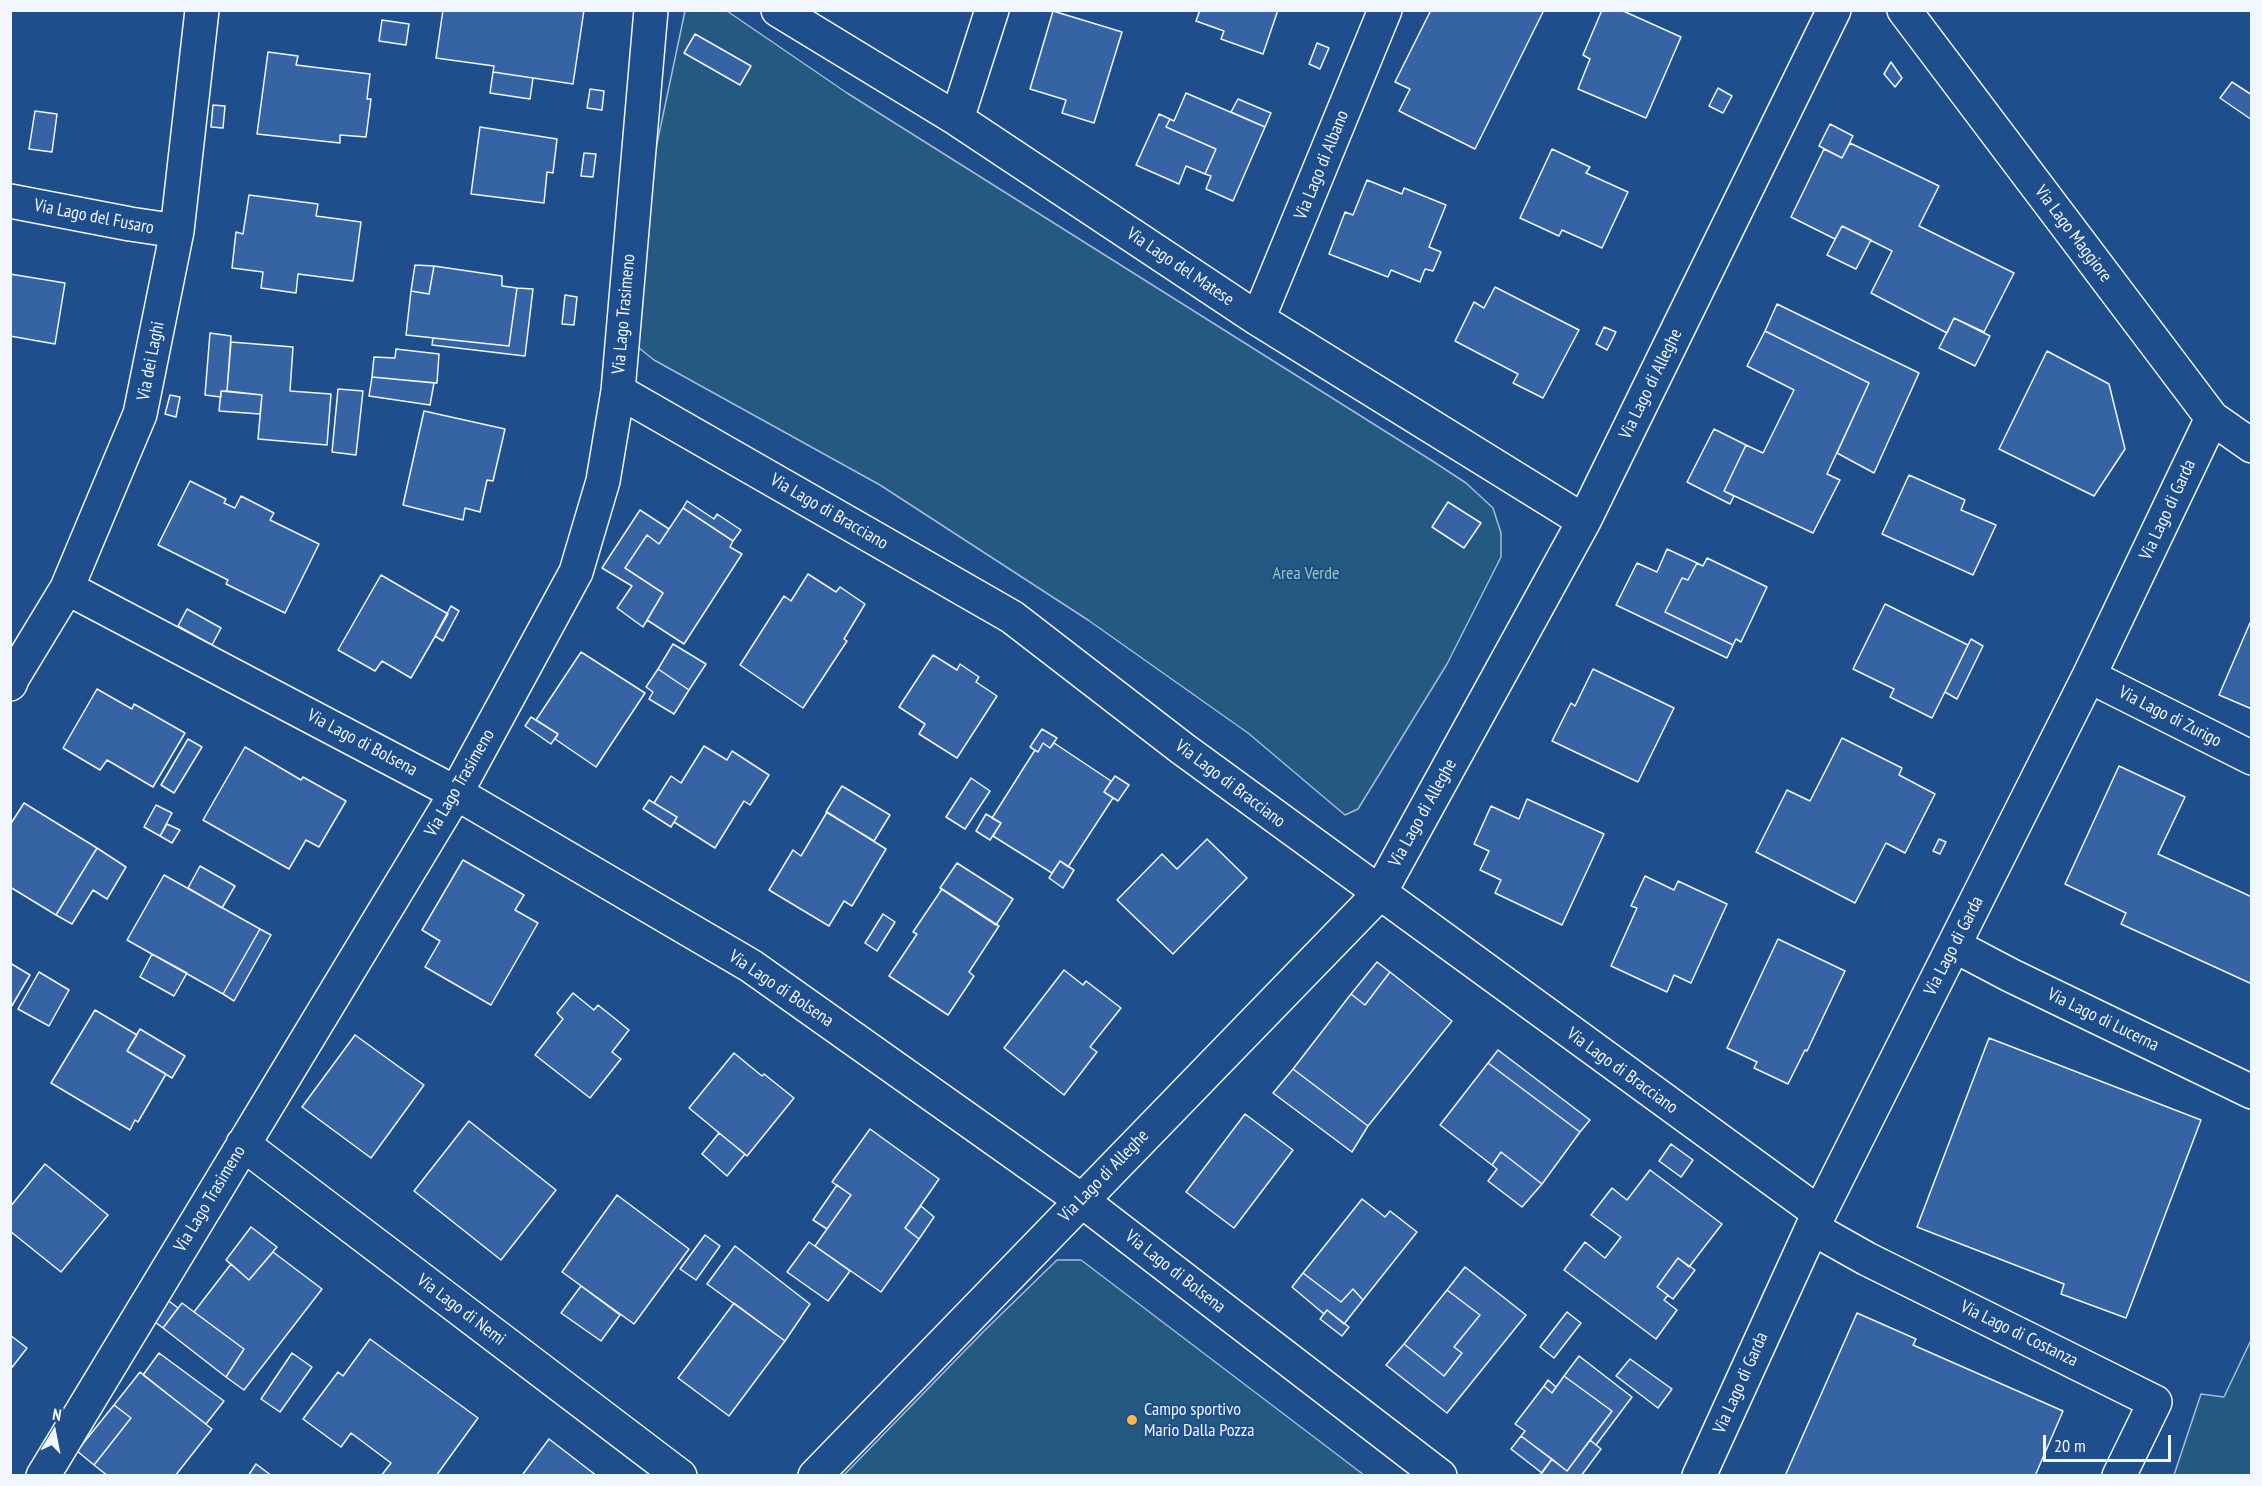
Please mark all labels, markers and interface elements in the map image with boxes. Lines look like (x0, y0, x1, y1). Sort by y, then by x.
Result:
street label: Via Lago di Albano (1290, 107, 1354, 223)
street label: Via Lago Maggiore (2030, 181, 2116, 287)
street label: Via Lago del Fusaro (32, 195, 156, 239)
street label: Via Lago del Matese (1122, 223, 1238, 311)
street label: Via Lago Trasimeno (608, 253, 640, 375)
street label: Via dei Laghi (133, 320, 169, 402)
street label: Via Lago di Alleghe (1615, 325, 1687, 443)
street label: Via Lago di Garda (2135, 456, 2201, 564)
street label: Via Lago di Bracciano (766, 470, 892, 554)
park label: Area Verde (1273, 563, 1339, 585)
street label: Via Lago di Zurigo (2115, 682, 2225, 752)
street label: Via Lago di Bolsena (303, 705, 421, 781)
street label: Via Lago Trasimeno (421, 725, 499, 841)
street label: Via Lago di Bracciano (1171, 736, 1289, 832)
street label: Via Lago di Alleghe (1384, 755, 1462, 871)
street label: Via Lago di Garda (1920, 893, 1988, 999)
street label: Via Lago di Bolsena (725, 946, 837, 1032)
street label: Via Lago di Lucerna (2044, 984, 2162, 1056)
street label: Via Lago di Bracciano (1562, 1023, 1682, 1119)
street label: Via Lago di Alleghe (1055, 1125, 1153, 1227)
street label: Via Lago Trasimeno (170, 1142, 250, 1256)
street label: Via Lago di Bolsena (1120, 1226, 1230, 1318)
street label: Via Lago di Nemi (412, 1270, 510, 1350)
street label: Via Lago di Costanza (1957, 1296, 2081, 1372)
street label: Via Lago di Garda (1709, 1329, 1773, 1437)
place label: Campo sportivo Mario Dalla Pozza (1144, 1399, 1254, 1442)
north arrow (24, 1402, 84, 1462)
text: N (51, 1404, 63, 1425)
marker: Campo sportivo Mario Dalla Pozza (1125, 1413, 1139, 1427)
scale bar (2046, 1423, 2174, 1461)
text: 20 m (2054, 1434, 2086, 1457)

